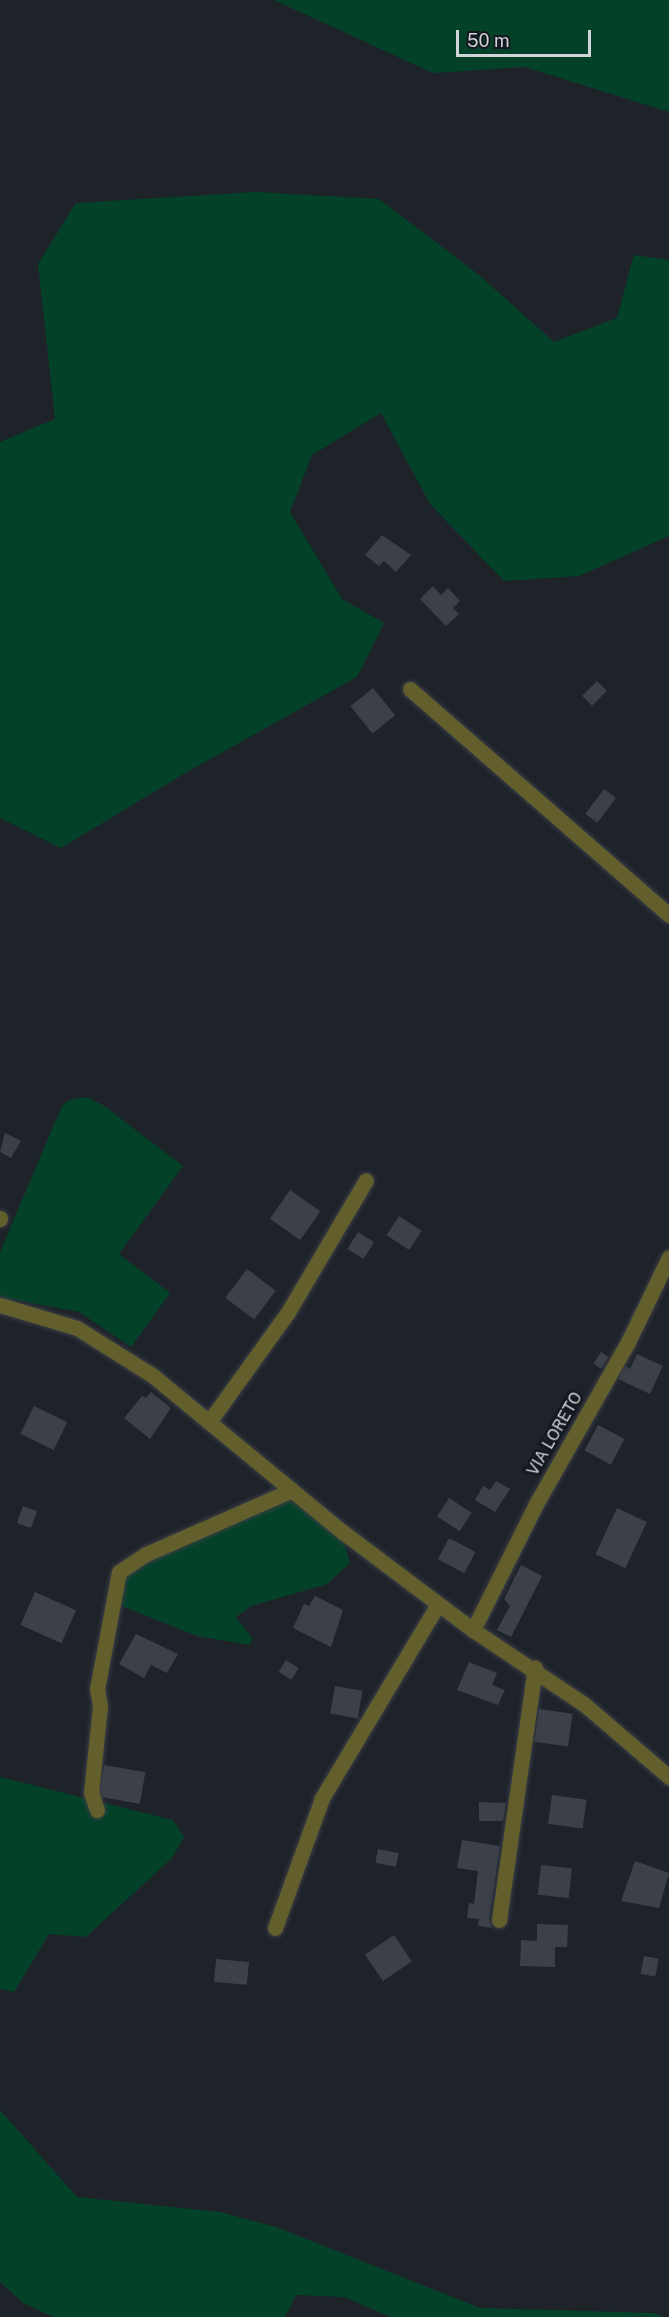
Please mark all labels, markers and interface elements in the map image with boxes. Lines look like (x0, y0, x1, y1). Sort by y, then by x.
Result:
scale bar (459, 18, 594, 56)
text: 50 m (467, 30, 510, 51)
street label: VIA LORETO (523, 1389, 587, 1479)

